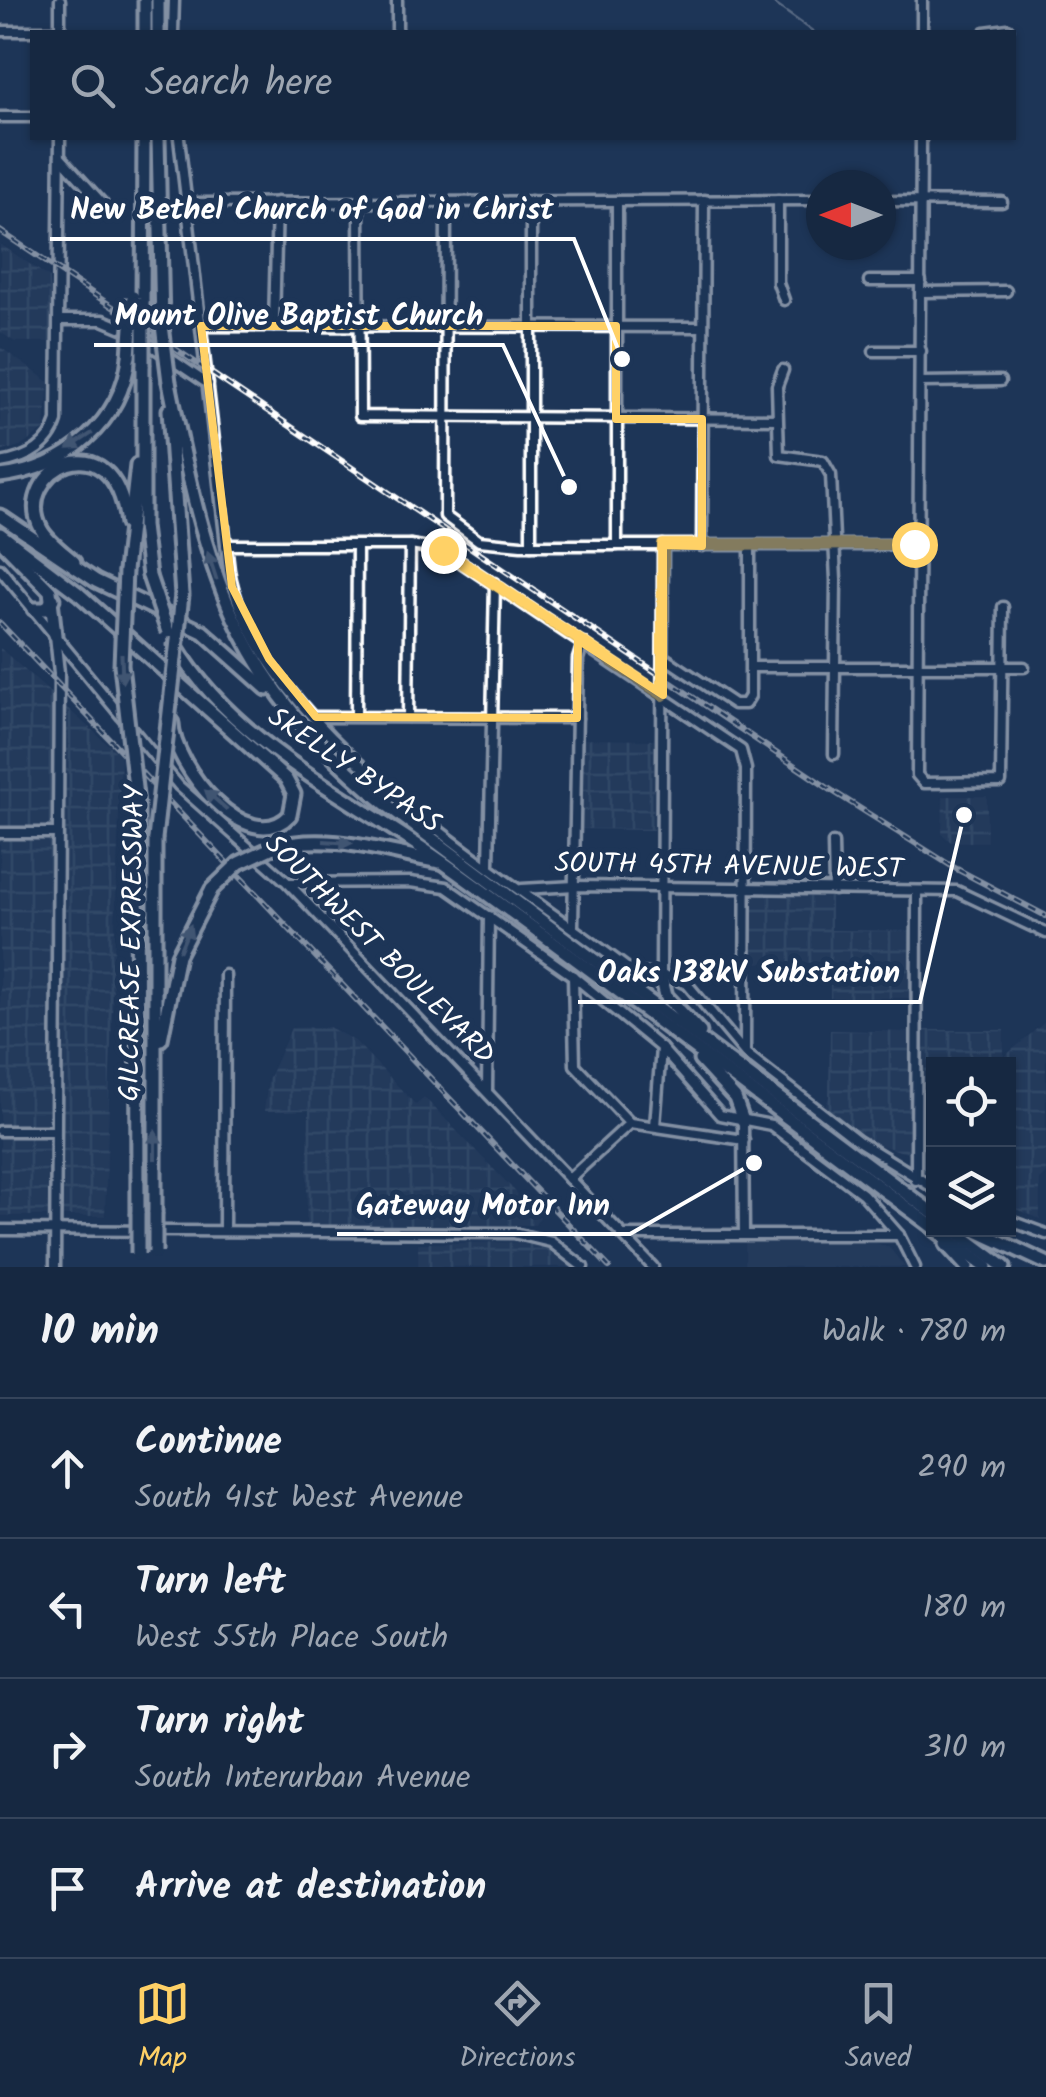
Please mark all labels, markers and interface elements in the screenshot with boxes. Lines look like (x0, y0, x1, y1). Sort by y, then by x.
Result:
search box (30, 30, 1016, 140)
text: Search here (145, 55, 332, 115)
icon: search (65, 58, 120, 113)
north arrow (806, 170, 896, 260)
callout: New Bethel Church of God in Christ (50, 179, 574, 239)
text: New Bethel Church of God in Christ (70, 187, 554, 235)
callout: Mount Olive Baptist Church (94, 285, 503, 345)
text: Mount Olive Baptist Church (115, 293, 483, 341)
one-way arrow (66, 432, 94, 450)
route start (892, 522, 938, 568)
route end (421, 528, 467, 574)
one-way arrow (203, 551, 218, 581)
one-way arrow (114, 653, 130, 685)
street label: SKELLY BYPASS (258, 696, 450, 846)
street label: GILCREASE EXPRESSWAY (108, 783, 158, 1102)
one-way arrow (204, 789, 229, 811)
street label: SOUTHWEST BOULEVARD (253, 824, 505, 1076)
one-way arrow (322, 834, 354, 850)
street label: SOUTH 45TH AVENUE WEST (554, 841, 906, 893)
one-way arrow (177, 923, 193, 953)
callout: Oaks 138kV Substation (578, 942, 920, 1002)
text: Oaks 138kV Substation (598, 950, 900, 998)
map controls (926, 1057, 1016, 1237)
button: locate (926, 1057, 1016, 1147)
one-way arrow (147, 1129, 163, 1161)
button: layers (926, 1147, 1016, 1237)
callout: Gateway Motor Inn (337, 1174, 630, 1234)
text: Gateway Motor Inn (356, 1183, 610, 1231)
text: 10 min (40, 1299, 159, 1366)
text: Walk · 780 m (822, 1307, 1006, 1358)
text: Continue (135, 1413, 282, 1473)
icon: ahead (40, 1441, 95, 1496)
text: 290 m (917, 1443, 1006, 1494)
text: South 41st West Avenue (135, 1473, 463, 1524)
text: Turn left (135, 1553, 286, 1613)
icon: left (40, 1581, 95, 1636)
text: 180 m (922, 1583, 1006, 1634)
text: West 55th Place South (135, 1613, 448, 1664)
text: Turn right (135, 1693, 304, 1753)
icon: right (40, 1721, 95, 1776)
text: 310 m (923, 1723, 1006, 1774)
text: South Interurban Avenue (135, 1753, 471, 1804)
text: Arrive at destination (135, 1858, 486, 1918)
icon: arrive (40, 1861, 95, 1916)
tab: Map (135, 1976, 190, 2081)
tab: Directions (459, 1976, 575, 2081)
tab: Saved (845, 1976, 911, 2081)

